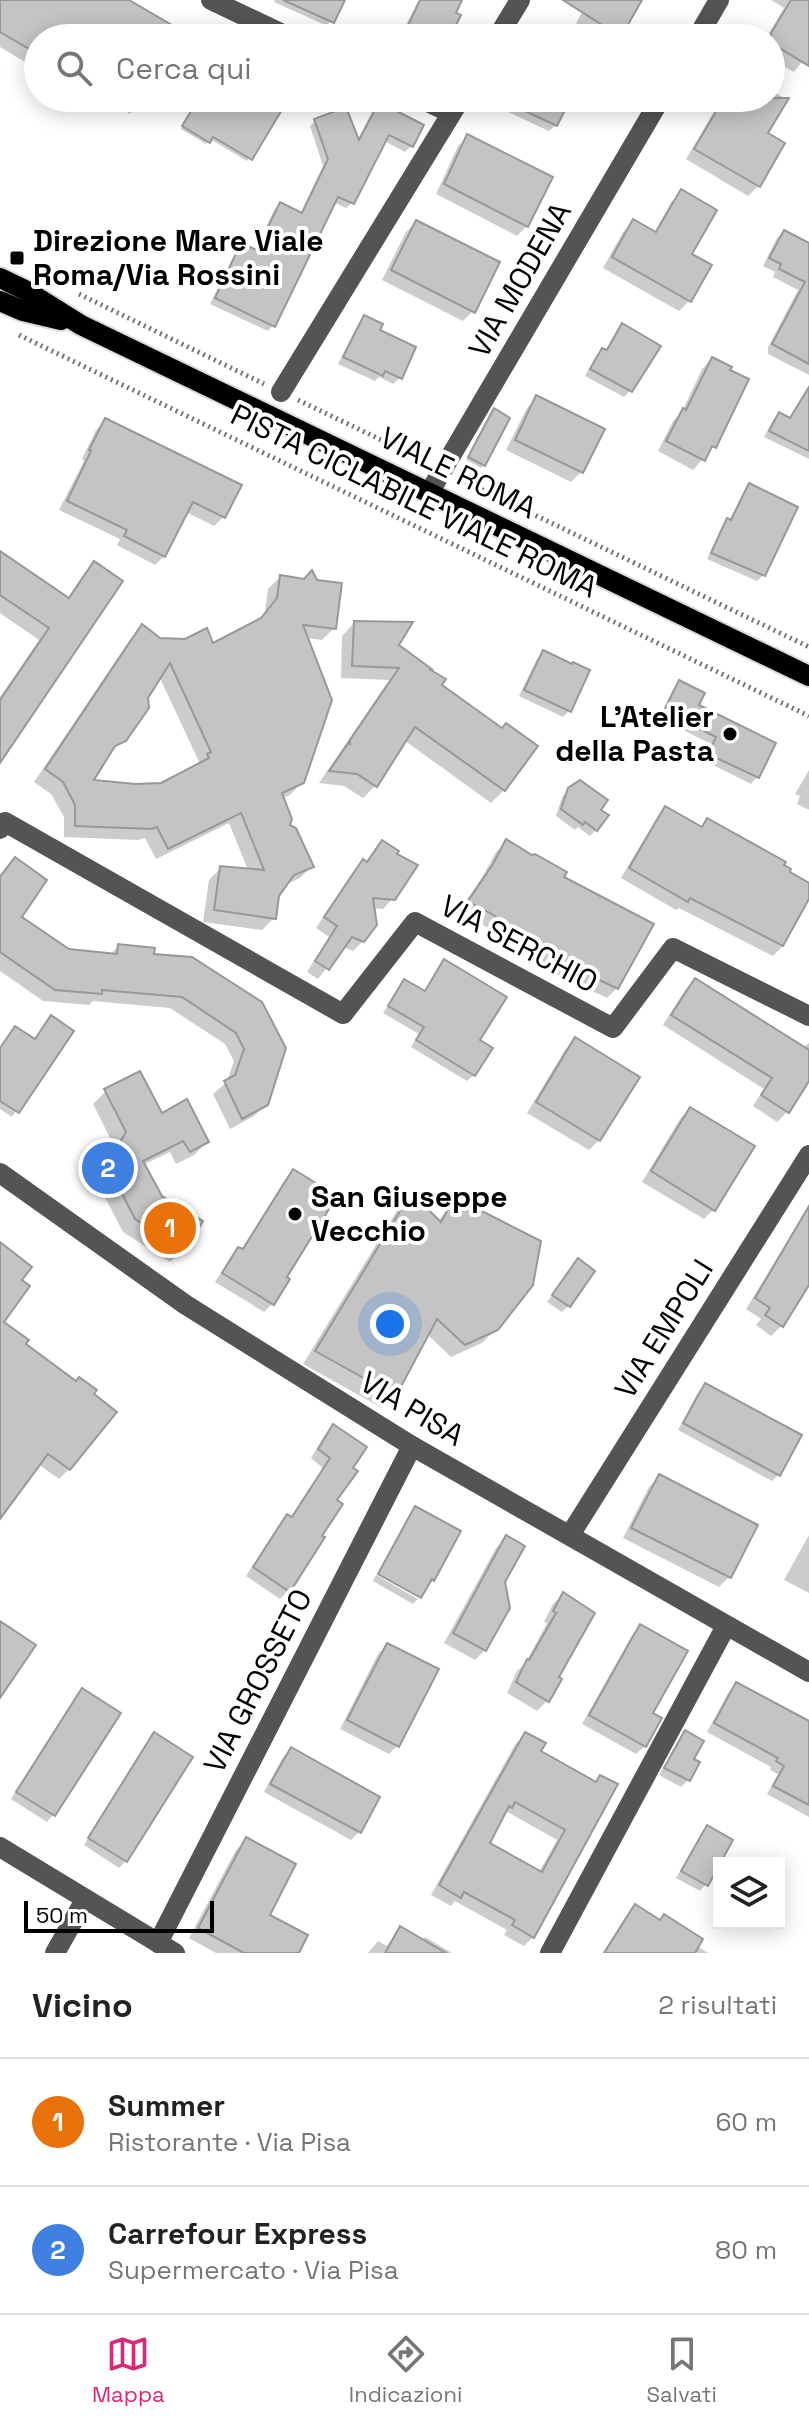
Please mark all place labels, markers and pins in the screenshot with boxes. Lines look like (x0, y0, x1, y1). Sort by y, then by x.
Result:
place label: Direzione Mare Viale Roma/Via Rossini (33, 221, 324, 294)
marker: Direzione Mare Viale Roma/Via Rossini (8, 249, 26, 267)
place label: L'Atelier della Pasta (555, 697, 714, 770)
marker: L'Atelier della Pasta (721, 725, 739, 743)
pin: 2 (82, 1138, 134, 1198)
place label: San Giuseppe Vecchio (311, 1177, 508, 1250)
pin: 1 (144, 1198, 196, 1258)
marker: San Giuseppe Vecchio (286, 1205, 304, 1223)

